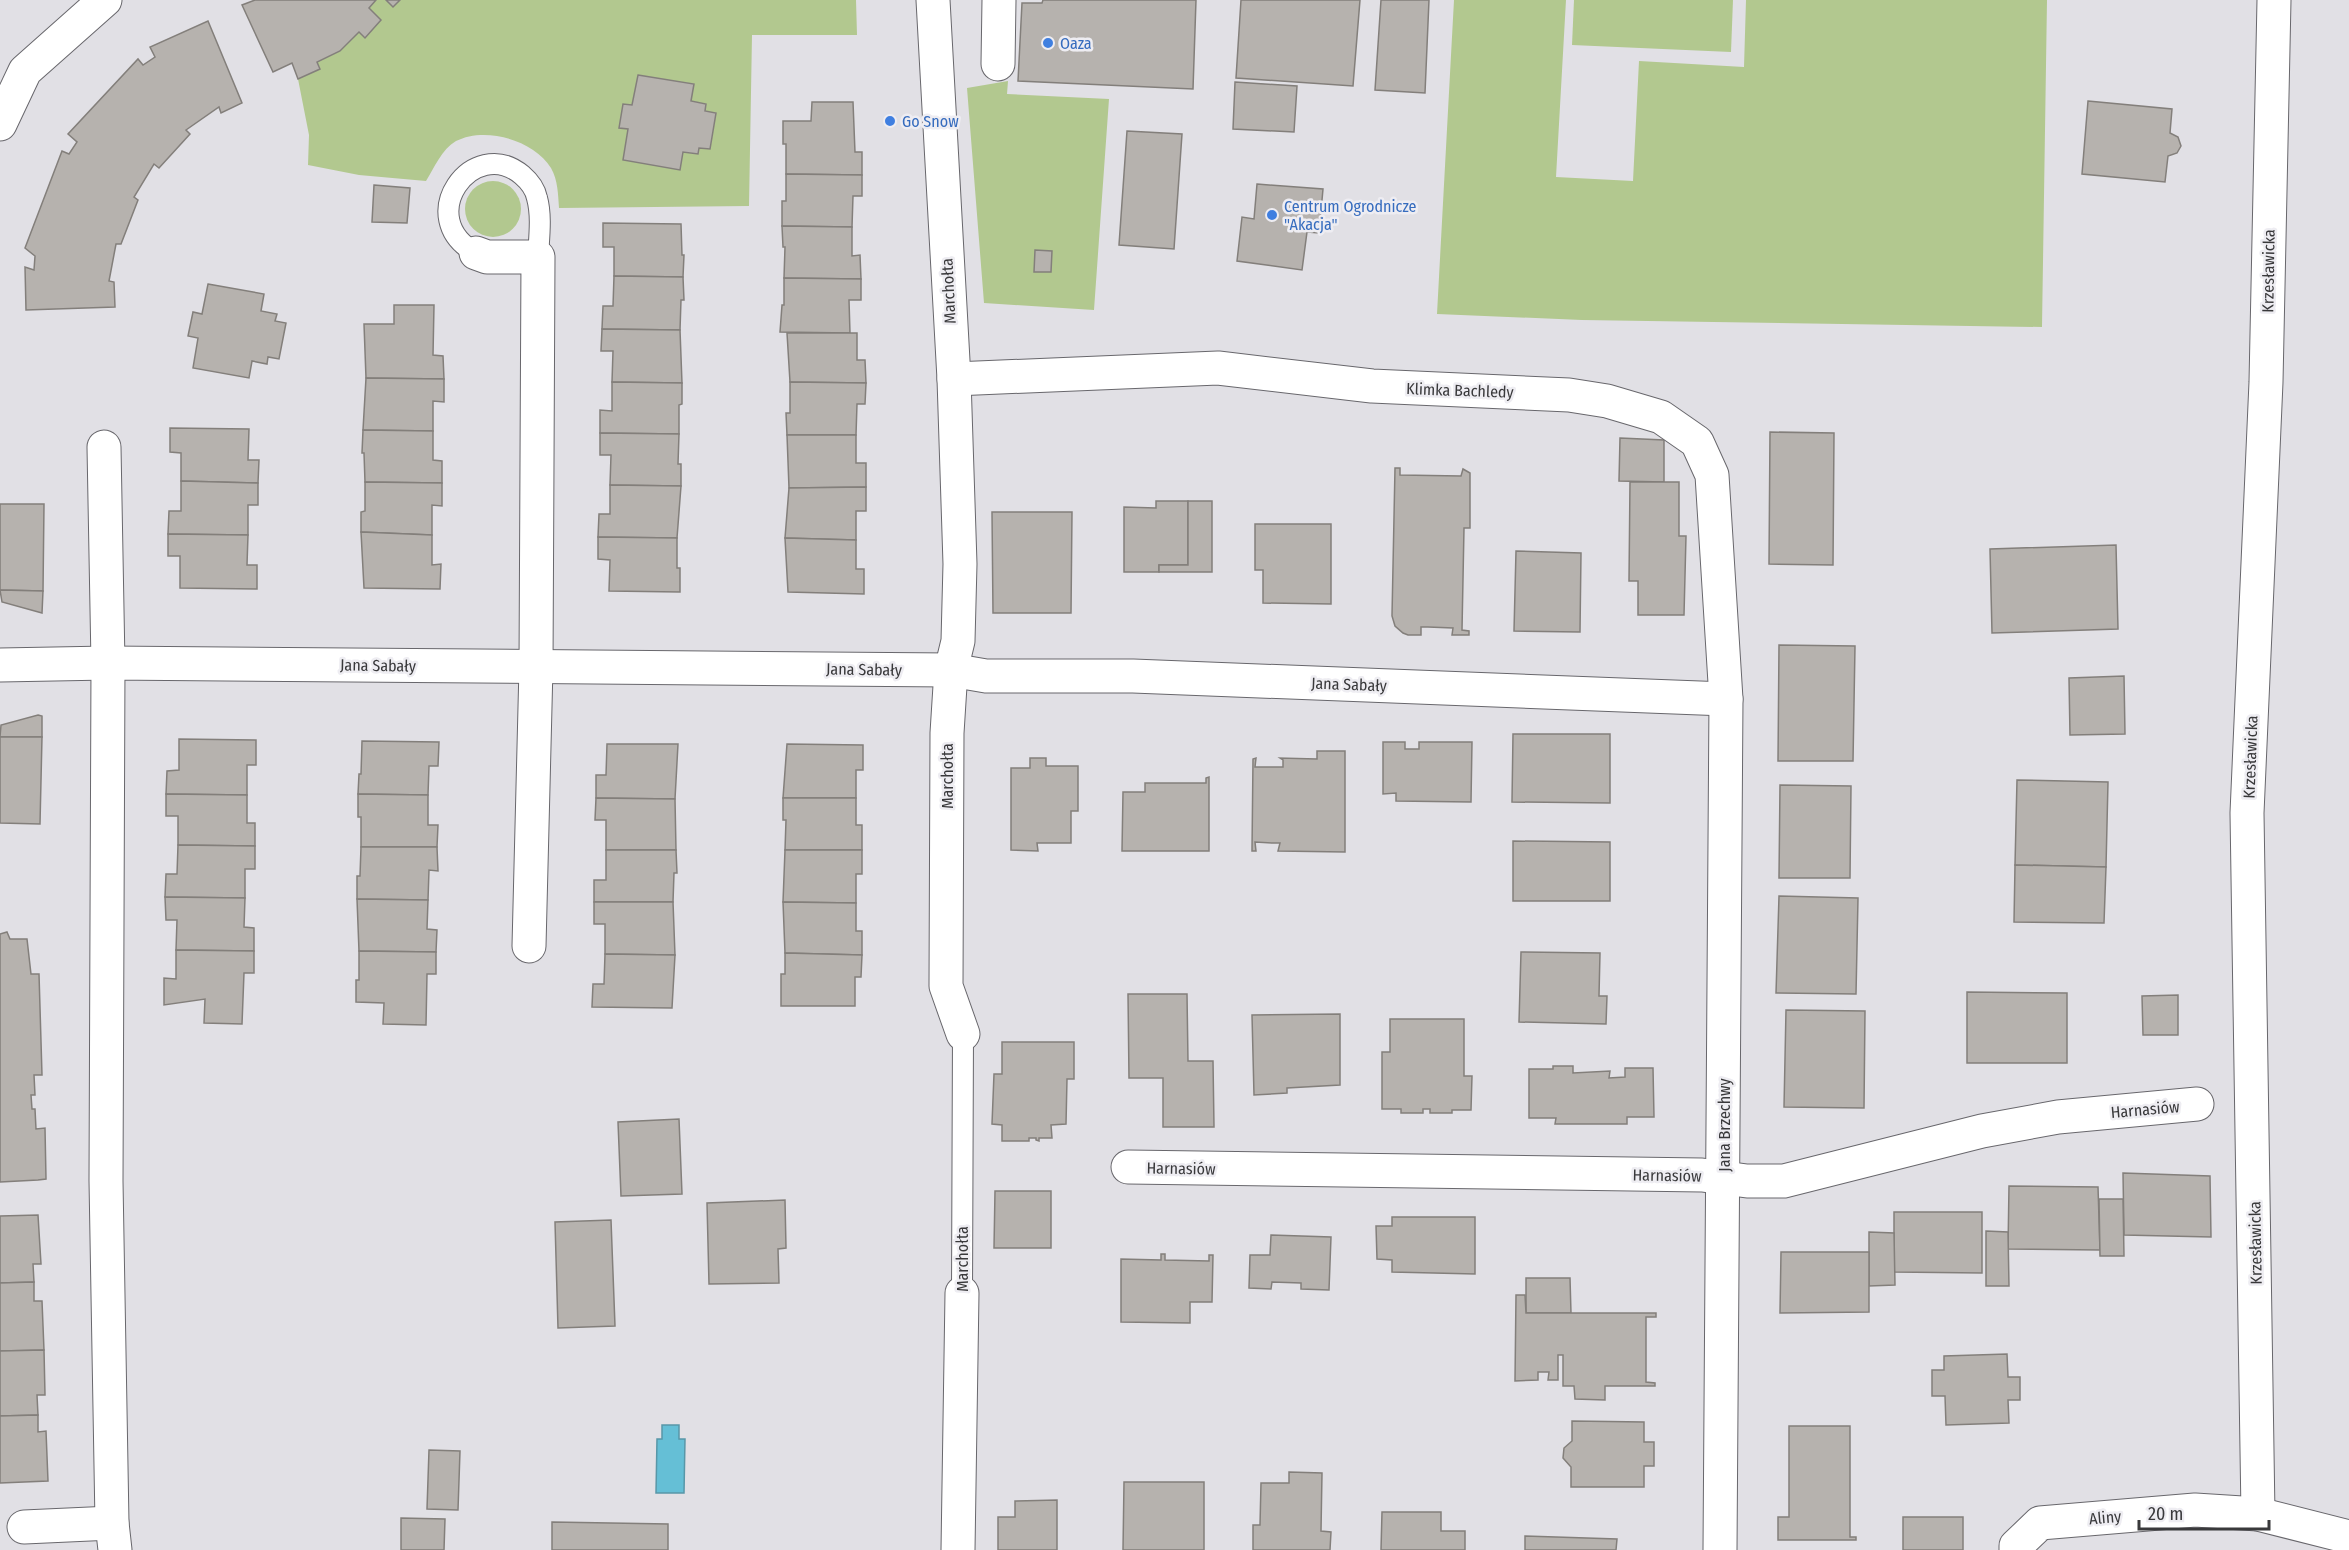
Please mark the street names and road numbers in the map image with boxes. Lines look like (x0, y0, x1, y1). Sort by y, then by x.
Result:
street label: Krzesławicka (2258, 229, 2279, 313)
street label: Marchołta (937, 258, 960, 324)
street label: Klimka Bachledy (1406, 379, 1515, 402)
street label: Jana Sabały (340, 655, 417, 676)
street label: Jana Sabały (826, 659, 903, 680)
street label: Jana Sabały (1311, 674, 1388, 695)
street label: Krzesławicka (2240, 715, 2261, 799)
street label: Marchołta (938, 743, 957, 809)
street label: Jana Brzechwy (1715, 1077, 1734, 1172)
street label: Harnasiów (2110, 1097, 2181, 1122)
street label: Harnasiów (1146, 1158, 1216, 1179)
street label: Harnasiów (1632, 1165, 1702, 1186)
street label: Krzesławicka (2245, 1201, 2266, 1285)
street label: Marchołta (953, 1226, 972, 1292)
street label: Aliny (2088, 1507, 2123, 1528)

